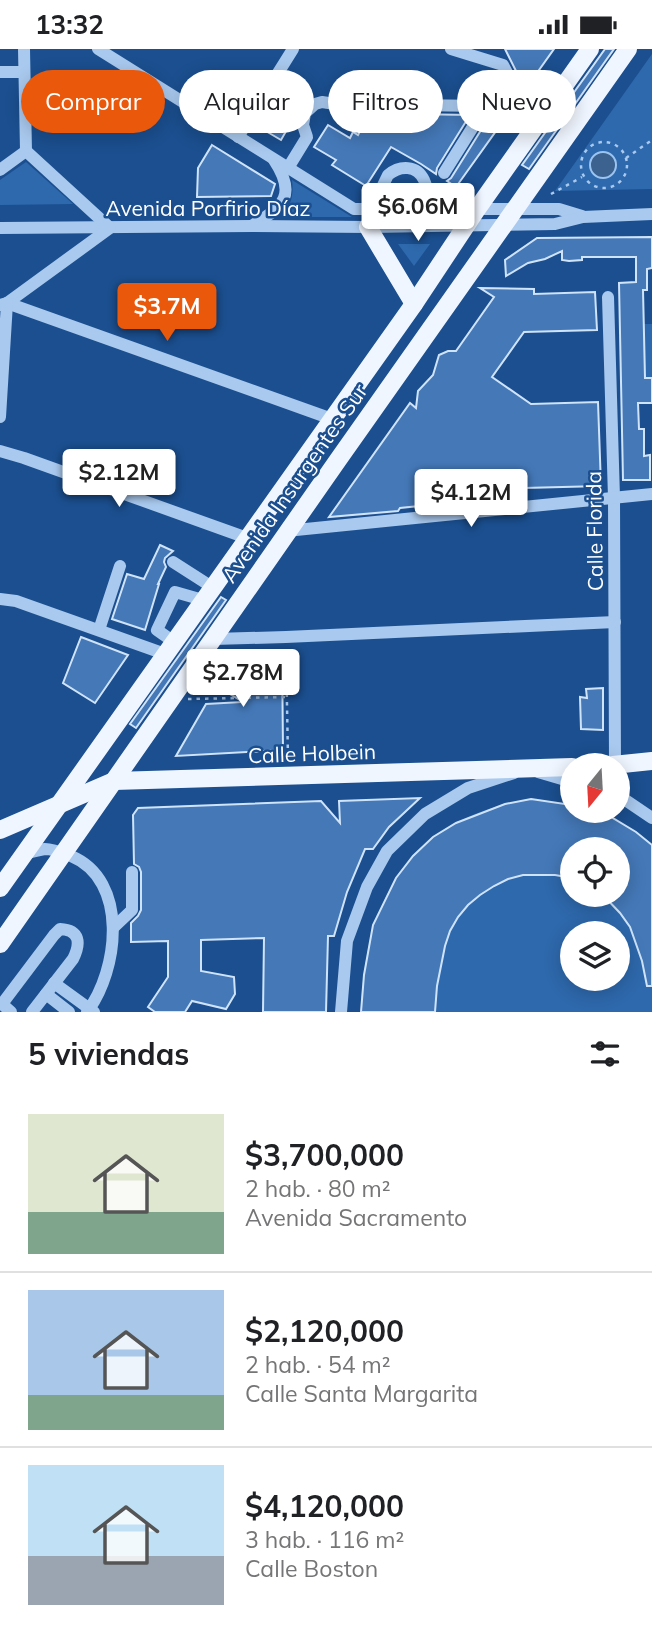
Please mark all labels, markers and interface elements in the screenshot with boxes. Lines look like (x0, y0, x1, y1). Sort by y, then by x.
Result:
text: 13:32 (35, 8, 104, 41)
chip: Comprar (21, 70, 165, 133)
chip: Alquilar (179, 70, 314, 133)
chip: Filtros (328, 70, 443, 133)
chip: Nuevo (457, 70, 576, 133)
pin: $6.06M (361, 183, 475, 243)
text: $6.06M (378, 191, 458, 220)
street label: Avenida Porfirio Díaz (106, 195, 311, 221)
pin: $3.7M (118, 283, 216, 343)
text: $3.7M (133, 291, 201, 320)
street label: Avenida Insurgentes Sur (215, 378, 373, 587)
pin: $2.12M (62, 449, 176, 509)
text: $2.12M (79, 457, 159, 486)
pin: $4.12M (414, 469, 528, 529)
street label: Calle Florida (580, 471, 608, 591)
text: $4.12M (431, 477, 511, 506)
pin: $2.78M (186, 649, 300, 709)
text: $2.78M (203, 657, 283, 686)
street label: Calle Holbein (248, 738, 376, 768)
north arrow (560, 753, 630, 823)
map controls (560, 753, 630, 991)
button: locate (560, 837, 630, 907)
button: layers (560, 921, 630, 991)
text: 5 viviendas (28, 1035, 189, 1073)
icon: filters (586, 1035, 624, 1073)
text: $3,700,000 (245, 1136, 404, 1174)
icon: home (84, 1142, 168, 1226)
text: 2 hab. · 80 m² (245, 1174, 390, 1203)
text: Avenida Sacramento (245, 1203, 467, 1232)
text: $2,120,000 (245, 1312, 404, 1350)
icon: home (84, 1318, 168, 1402)
text: 2 hab. · 54 m² (245, 1350, 390, 1379)
text: Calle Santa Margarita (245, 1379, 478, 1408)
text: $4,120,000 (245, 1487, 404, 1525)
icon: home (84, 1493, 168, 1577)
text: 3 hab. · 116 m² (245, 1525, 404, 1554)
text: Calle Boston (245, 1554, 378, 1583)

